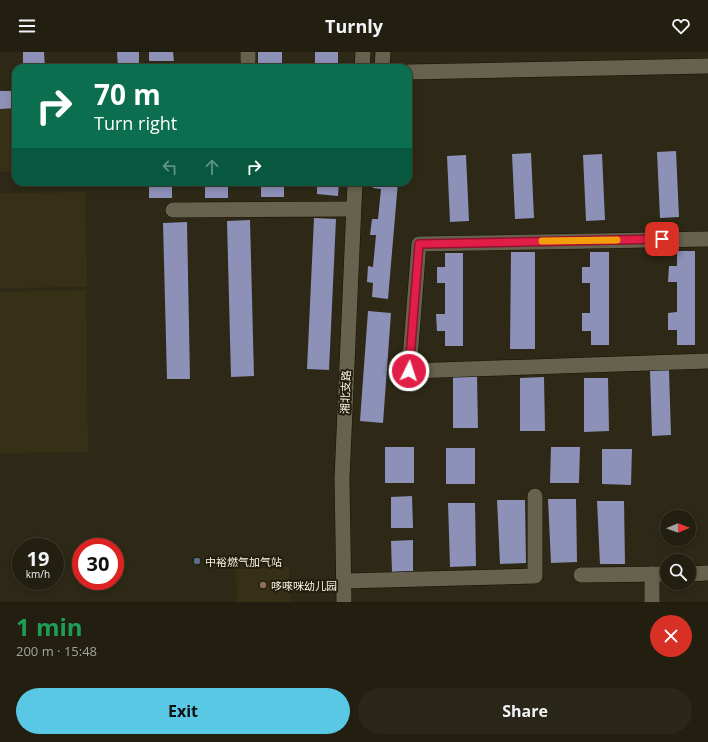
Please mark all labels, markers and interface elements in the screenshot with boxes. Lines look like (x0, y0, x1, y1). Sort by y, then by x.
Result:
text: Turnly (325, 14, 383, 38)
icon: menu (16, 15, 38, 37)
icon: heart (670, 15, 692, 37)
text: 70 m (94, 75, 161, 113)
icon: right (28, 80, 80, 132)
text: Turn right (94, 111, 177, 135)
icon: left (159, 156, 181, 178)
icon: ahead (201, 156, 223, 178)
icon: right (243, 156, 265, 178)
pin (645, 222, 679, 256)
icon: arrive (651, 228, 673, 250)
position arrow (388, 350, 430, 392)
street label: 湘北支路 (337, 370, 353, 414)
north arrow (660, 510, 696, 546)
map controls (660, 510, 696, 590)
speed limit sign: 30 (72, 538, 124, 590)
text: 19 (27, 545, 49, 572)
place label: 中裕燃气加气站 (205, 554, 282, 569)
button: search (660, 554, 696, 590)
marker: 中裕燃气加气站 (192, 556, 202, 566)
text: km/h (26, 567, 50, 581)
place label: 哆唻咪幼儿园 (271, 578, 337, 593)
marker: 哆唻咪幼儿园 (258, 580, 268, 590)
text: 1 min (16, 610, 83, 643)
button: close (650, 615, 692, 657)
text: 200 m · 15:48 (16, 642, 97, 660)
button: Exit (16, 688, 350, 734)
button: Share (358, 688, 692, 734)

